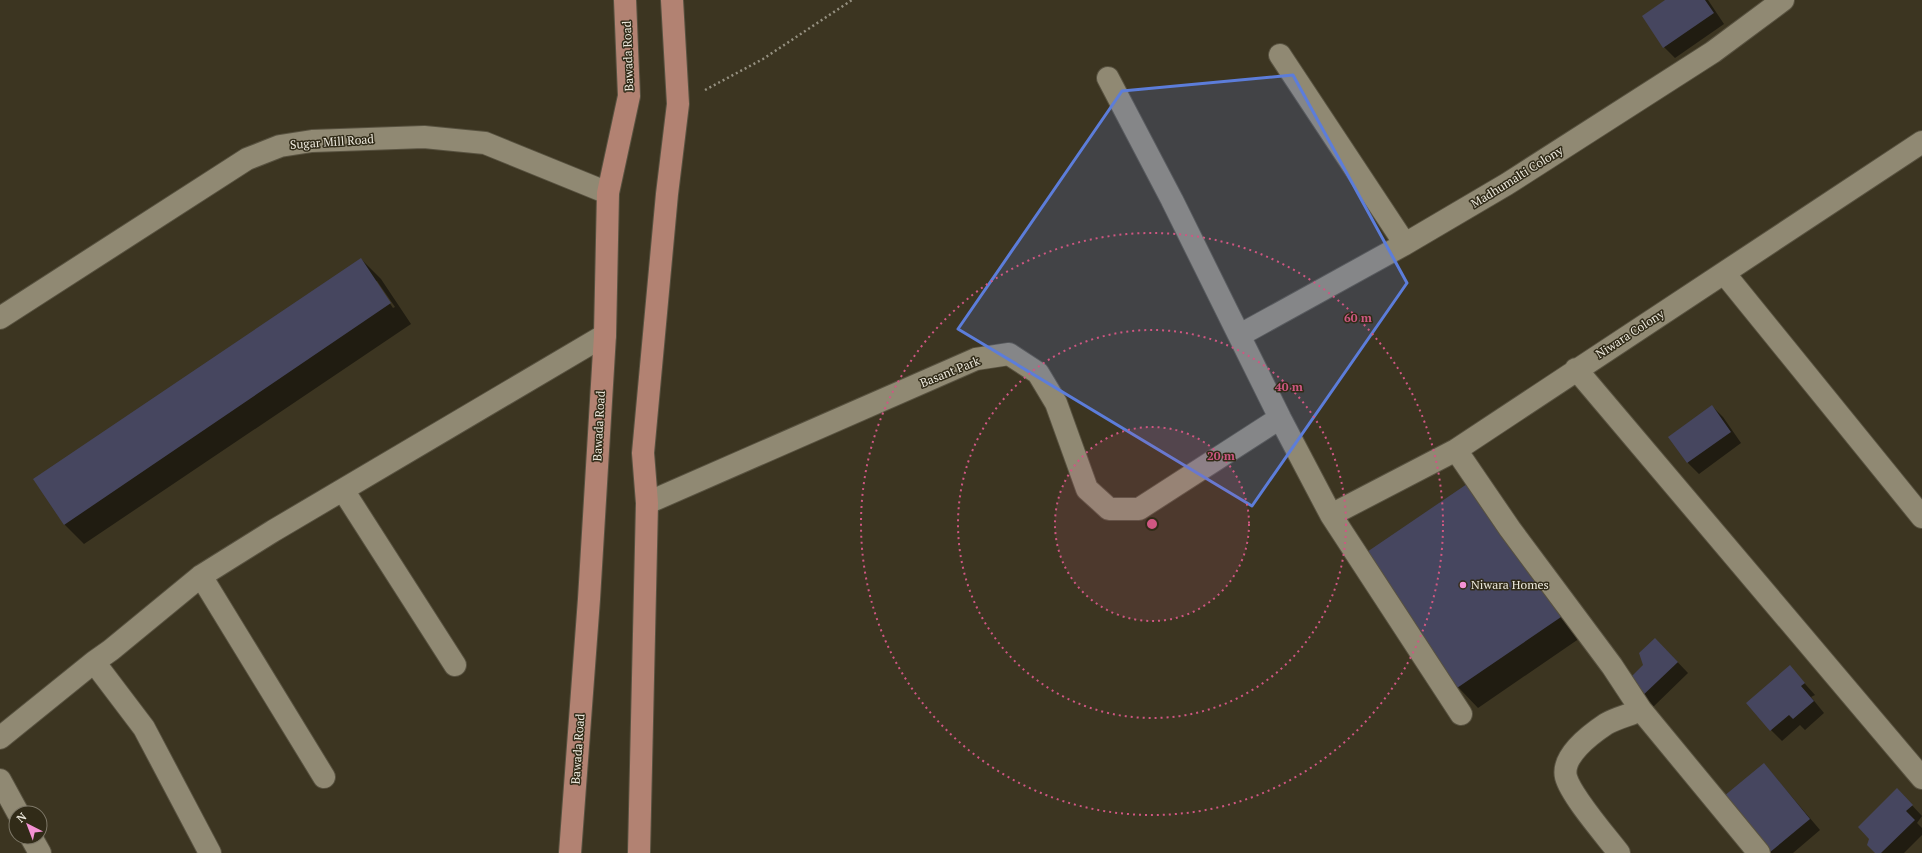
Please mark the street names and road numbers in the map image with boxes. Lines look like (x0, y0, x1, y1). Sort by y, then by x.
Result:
street label: Bawada Road (619, 20, 636, 92)
street label: Sugar Mill Road (289, 131, 375, 152)
street label: Madhumalti Colony (1468, 142, 1566, 211)
street label: Niwara Colony (1593, 305, 1667, 361)
street label: Basant Park (918, 352, 983, 390)
street label: Bawada Road (589, 390, 608, 462)
street label: Bawada Road (568, 713, 587, 785)

